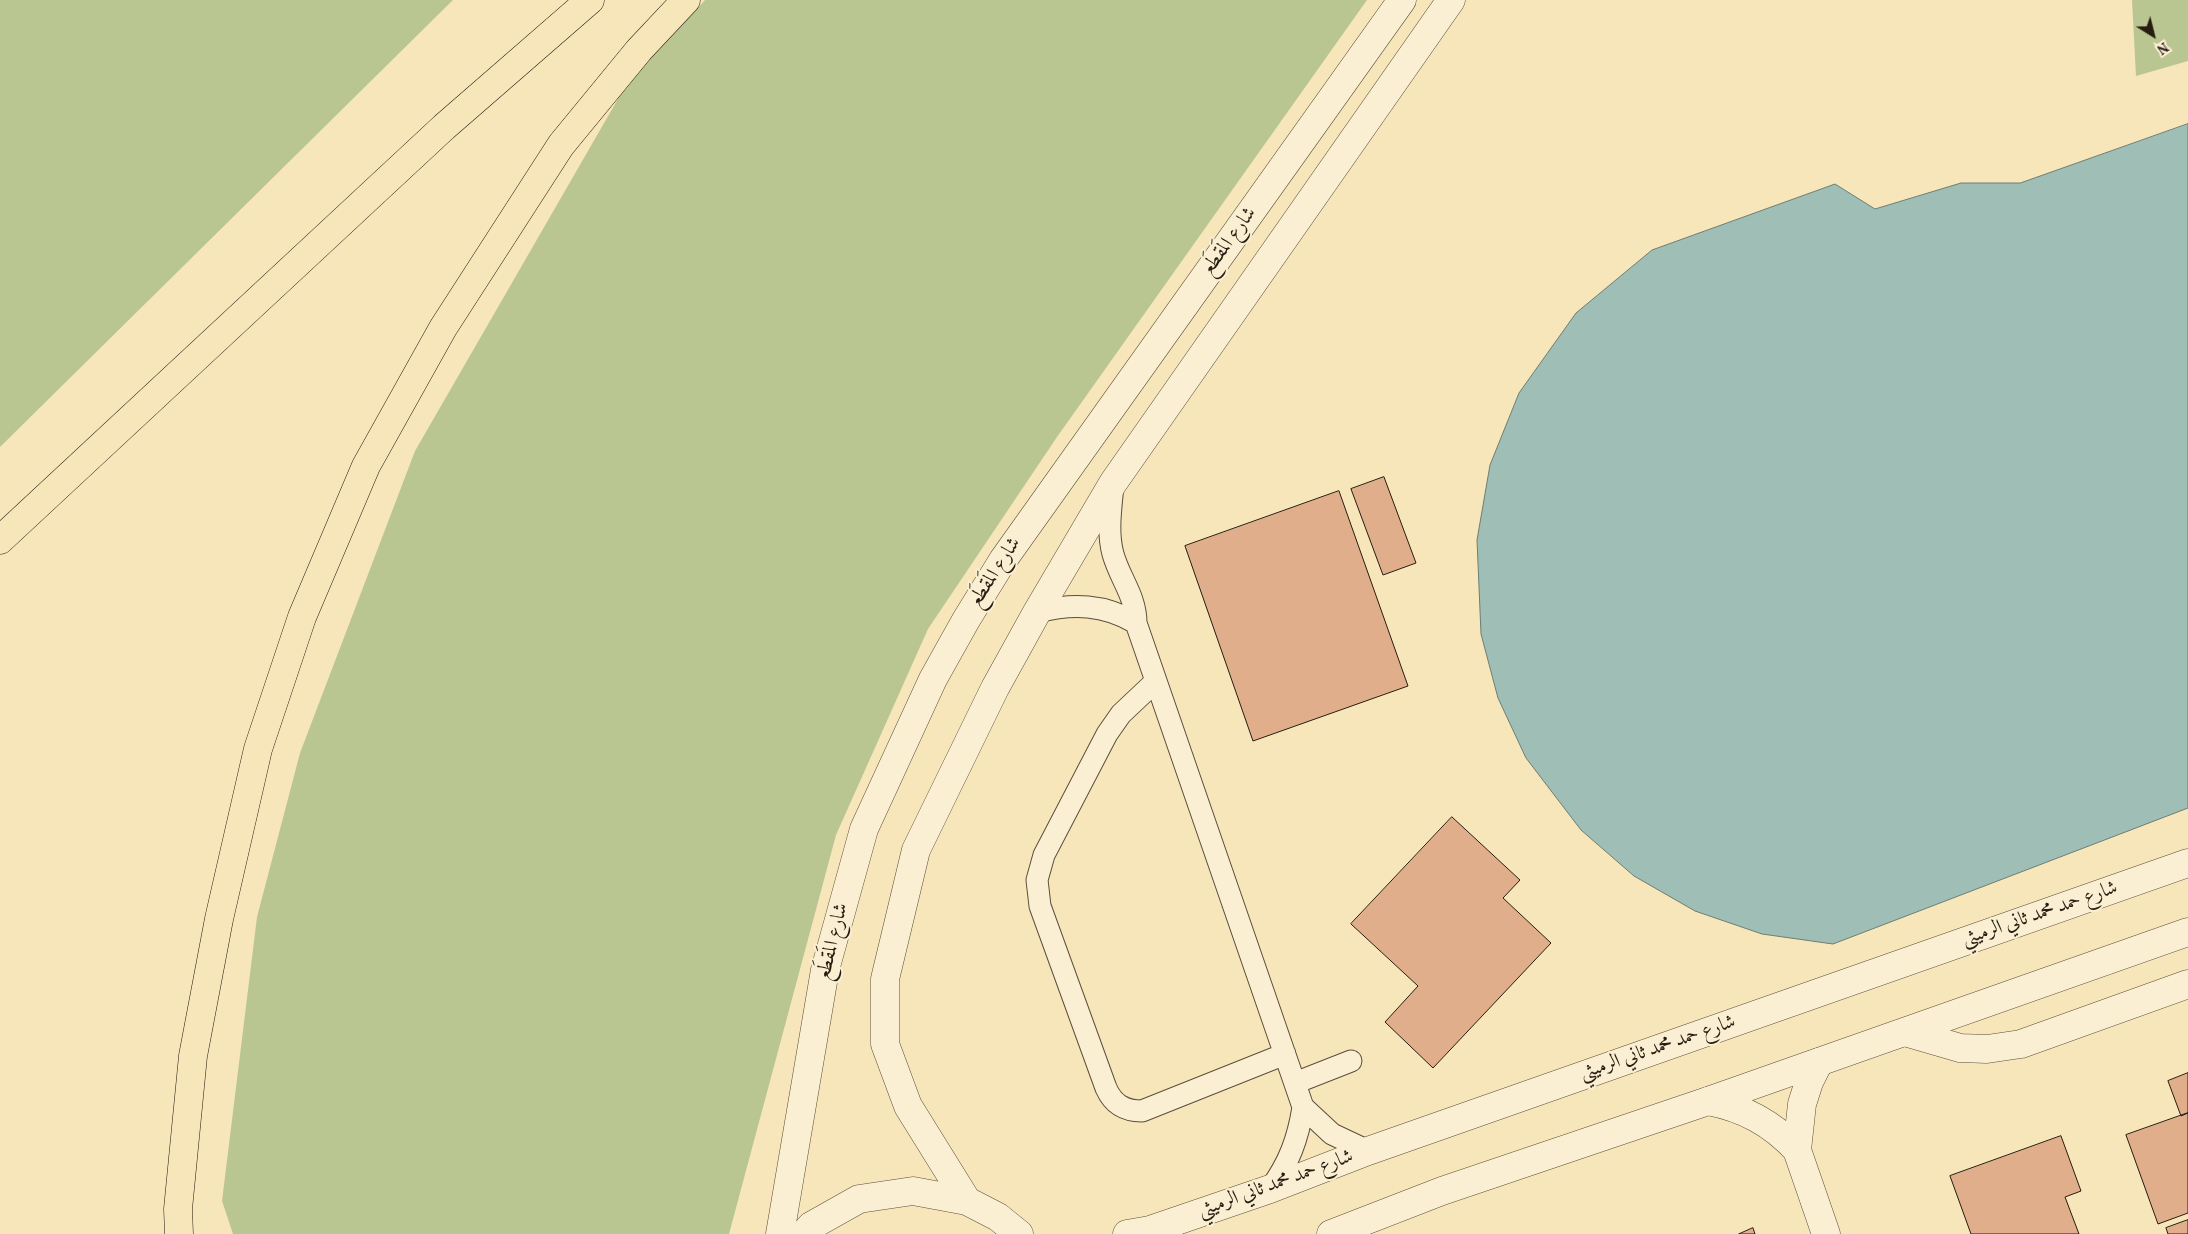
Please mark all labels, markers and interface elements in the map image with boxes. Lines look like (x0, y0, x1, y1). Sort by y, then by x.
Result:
north arrow (2128, 10, 2178, 60)
text: N (2152, 37, 2172, 58)
street label: شارع المَقطَع (1197, 203, 1263, 281)
street label: شارع المَقطَع (965, 534, 1027, 612)
street label: شارع حمد محمد ثاني الرميثي (1959, 877, 2121, 953)
street label: شارع المَقطَع (813, 901, 855, 983)
street label: شارع حمد محمد ثاني الرميثي (1577, 1011, 1739, 1087)
street label: شارع حمد محمد ثاني الرميثي (1195, 1146, 1357, 1224)

